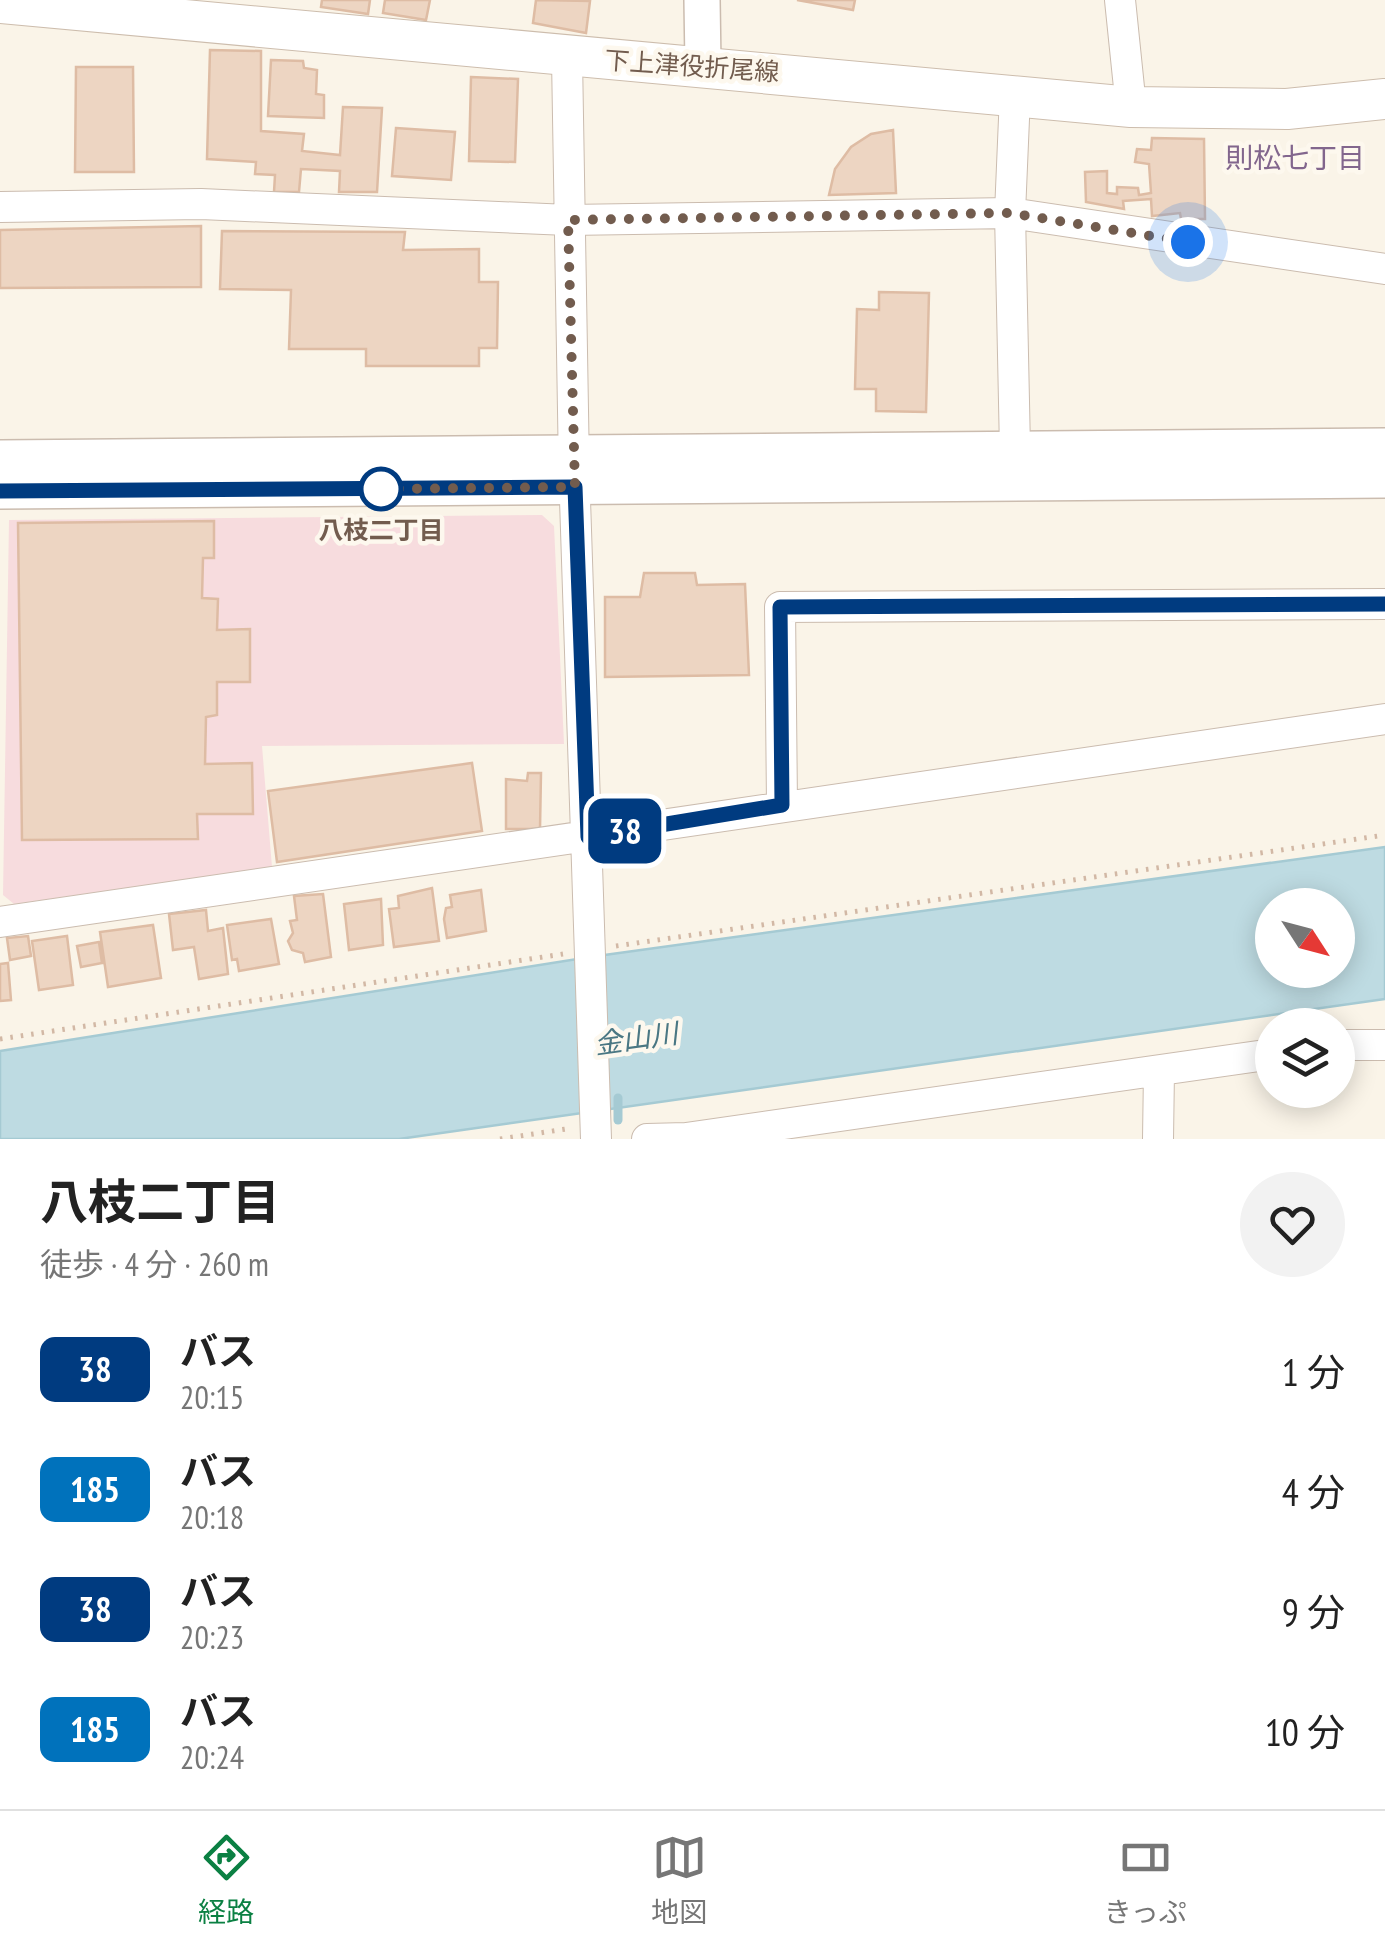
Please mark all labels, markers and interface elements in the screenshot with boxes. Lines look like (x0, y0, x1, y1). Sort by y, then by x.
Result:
street label: 下上津役折尾線 (604, 44, 780, 88)
district label: 則松七丁目 (1225, 139, 1365, 176)
your location (1163, 217, 1213, 267)
marker: 八枝二丁目 (360, 468, 402, 510)
place label: 八枝二丁目 (318, 514, 444, 546)
line badge: 38 (580, 798, 670, 864)
text: 38 (608, 808, 642, 854)
north arrow (1255, 888, 1355, 988)
map controls (1255, 888, 1355, 1108)
button: layers (1255, 1008, 1355, 1108)
water label: 金山川 (592, 1013, 683, 1062)
text: 八枝二丁目 (40, 1170, 280, 1232)
button: heart (1240, 1172, 1345, 1277)
text: 徒歩 · 4 分 · 260 m (40, 1243, 269, 1285)
text: バス (180, 1326, 256, 1375)
text: 38 (78, 1346, 112, 1392)
text: 1 分 (1282, 1347, 1345, 1396)
text: 20:15 (180, 1376, 244, 1418)
text: バス (180, 1446, 256, 1495)
text: 185 (70, 1466, 120, 1512)
text: 4 分 (1282, 1467, 1345, 1516)
text: 20:18 (180, 1496, 244, 1538)
text: バス (180, 1566, 256, 1615)
text: 38 (78, 1586, 112, 1632)
text: 9 分 (1282, 1587, 1345, 1636)
text: 20:23 (180, 1616, 244, 1658)
text: バス (180, 1686, 256, 1735)
text: 185 (70, 1706, 120, 1752)
text: 10 分 (1265, 1707, 1345, 1756)
text: 20:24 (180, 1736, 244, 1778)
tab: 経路 (198, 1830, 254, 1930)
tab: 地図 (651, 1830, 707, 1930)
tab: きっぷ (1104, 1830, 1187, 1930)

